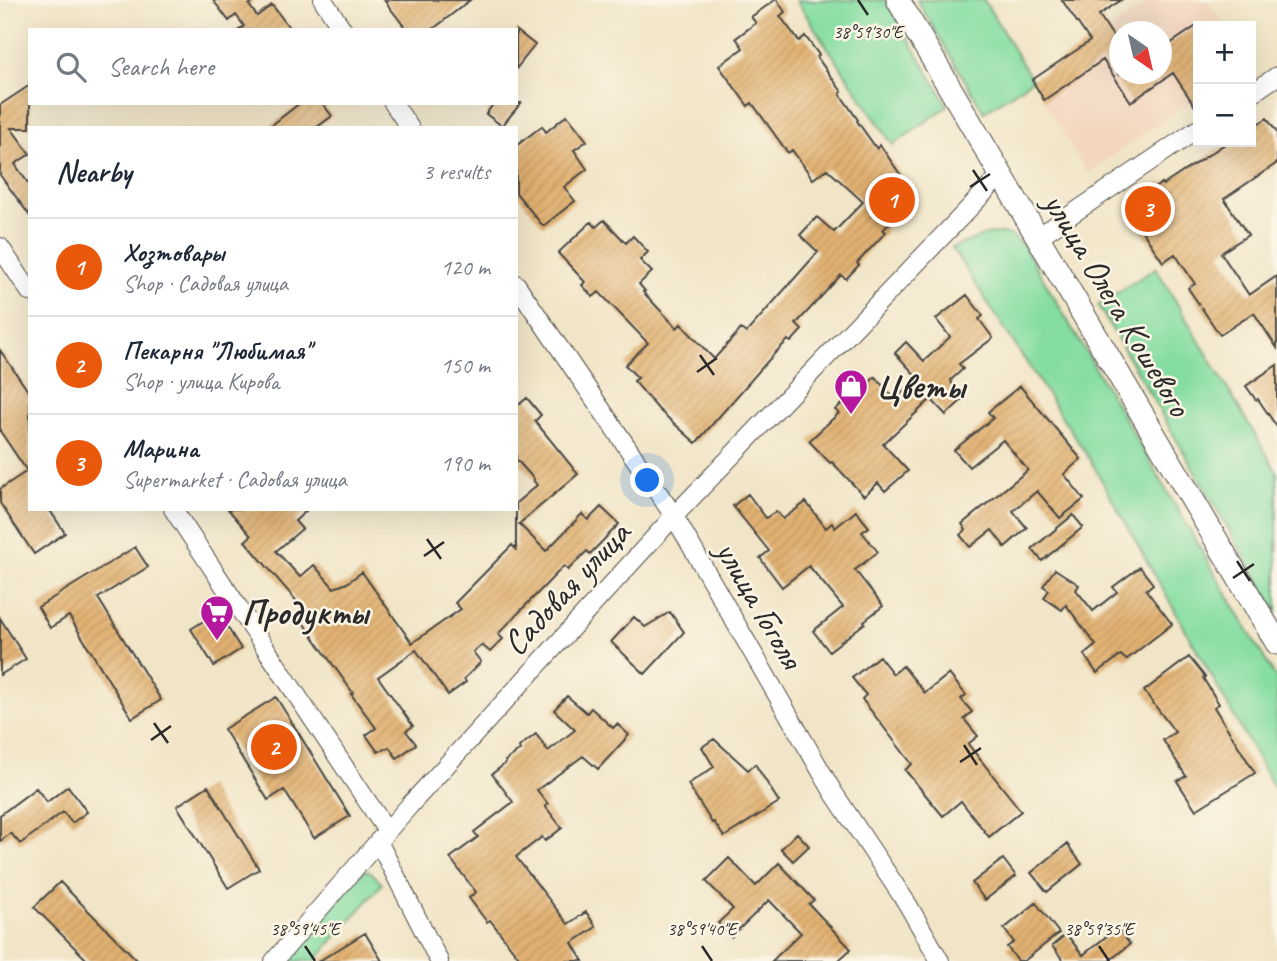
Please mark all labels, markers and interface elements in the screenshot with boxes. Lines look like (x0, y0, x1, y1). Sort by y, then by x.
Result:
text: 38°59'30"E (833, 21, 905, 43)
north arrow (1109, 21, 1172, 84)
map controls (1193, 21, 1256, 147)
button: + (1193, 21, 1256, 84)
search box (28, 28, 518, 105)
icon: search (52, 48, 90, 86)
text: Search here (108, 50, 214, 83)
button: − (1193, 84, 1256, 147)
text: Nearby (56, 153, 132, 191)
text: 3 results (423, 157, 490, 186)
pin: 1 (869, 174, 915, 226)
street label: улица Олега Кошевого (1032, 182, 1203, 426)
pin: 3 (1125, 183, 1171, 235)
text: Хозтовары (123, 236, 224, 269)
text: 1 (74, 253, 84, 282)
text: 120 m (441, 253, 490, 282)
text: Shop · Садовая улица (123, 269, 288, 298)
text: Пекарня "Любимая" (123, 334, 310, 367)
text: 2 (74, 351, 84, 380)
text: 150 m (441, 351, 490, 380)
place label: Цветы (876, 364, 967, 409)
text: Shop · улица Кирова (123, 367, 279, 396)
shop icon: Цветы (832, 367, 870, 416)
text: Марина (123, 432, 199, 465)
text: 3 (74, 449, 84, 478)
text: 190 m (441, 449, 490, 478)
your location (630, 463, 664, 497)
text: Supermarket · Садовая улица (123, 465, 347, 494)
street label: Садовая улица (493, 510, 642, 665)
street label: улица Гоголя (704, 531, 816, 679)
place label: Продукты (242, 590, 371, 635)
supermarket icon: Продукты (198, 593, 236, 642)
pin: 2 (251, 721, 297, 773)
text: 38°59'45"E (270, 918, 342, 940)
text: 38°59'40"E (667, 918, 739, 940)
text: 38°59'35"E (1064, 918, 1136, 940)

